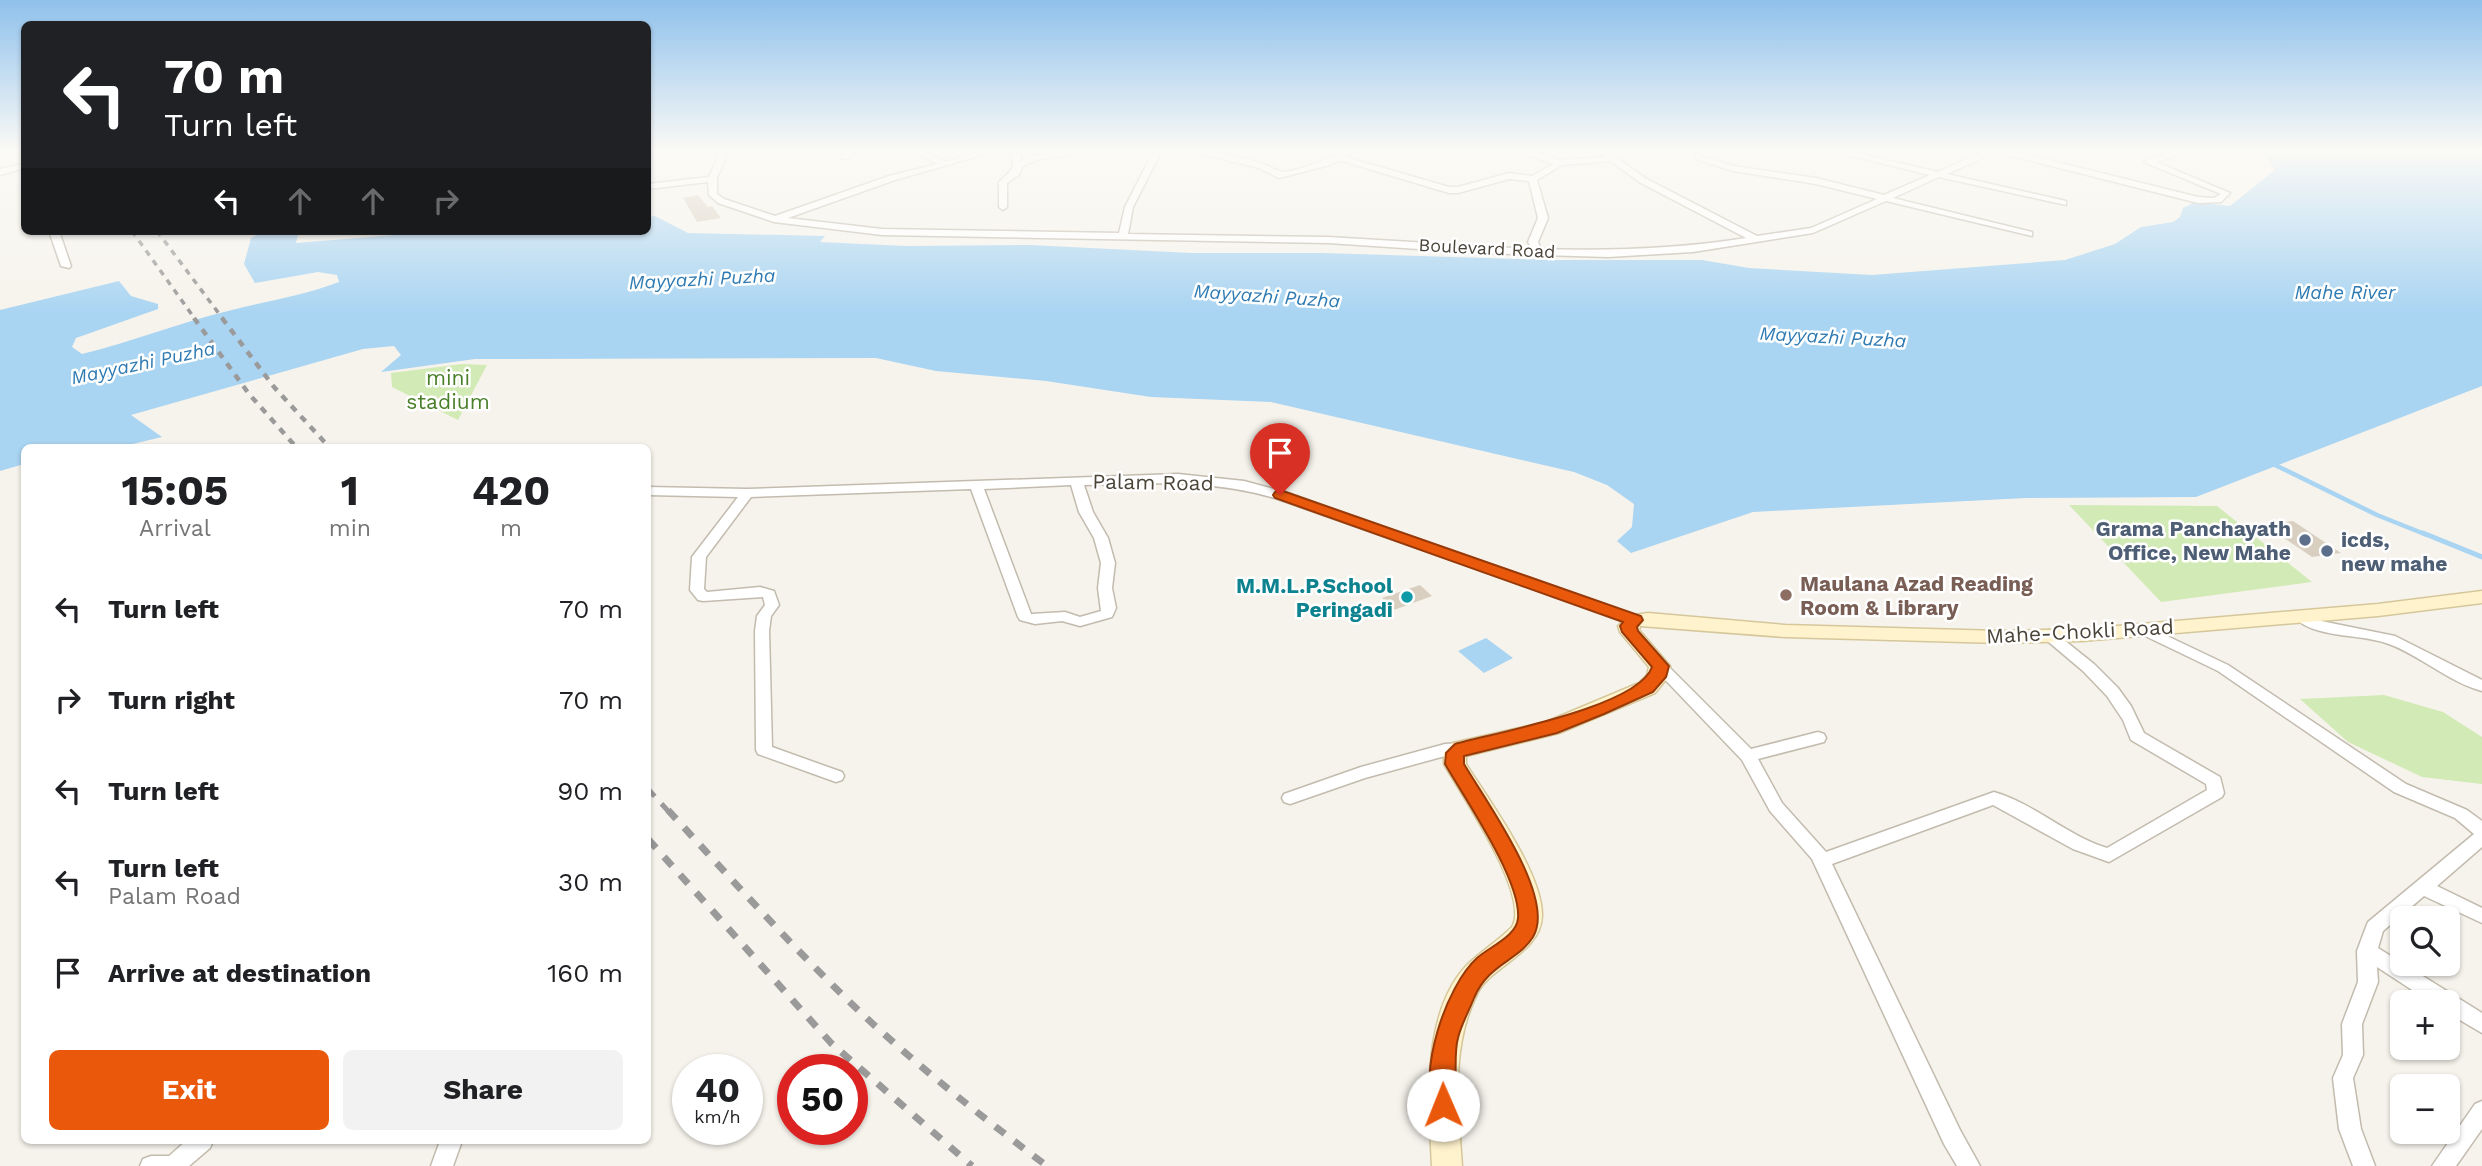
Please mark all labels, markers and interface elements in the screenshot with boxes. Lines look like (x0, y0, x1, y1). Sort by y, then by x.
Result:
text: 70 m (164, 47, 284, 105)
icon: left (49, 49, 140, 140)
text: Turn left (164, 106, 297, 144)
icon: left (208, 182, 246, 220)
icon: ahead (281, 182, 319, 220)
icon: ahead (354, 182, 392, 220)
icon: right (427, 182, 465, 220)
street label: Boulevard Road (1418, 234, 1556, 262)
water label: Mayyazhi Puzha (628, 264, 776, 294)
water label: Mayyazhi Puzha (1193, 279, 1341, 313)
water label: Mahe River (2295, 281, 2396, 304)
water label: Mayyazhi Puzha (1759, 322, 1907, 352)
water label: Mayyazhi Puzha (69, 336, 217, 390)
park label: mini stadium (406, 365, 490, 414)
pin (1250, 423, 1310, 495)
icon: arrive (1261, 434, 1299, 472)
text: 15:05 (122, 466, 228, 515)
text: 1 (341, 466, 359, 515)
text: 420 (472, 466, 550, 515)
street label: Palam Road (1092, 468, 1214, 496)
text: Arrival (139, 515, 211, 542)
text: min (329, 515, 371, 542)
text: m (500, 515, 522, 542)
place label: Grama Panchayath Office, New Mahe (2096, 516, 2291, 565)
place label: icds, new mahe (2341, 527, 2447, 576)
marker: Grama Panchayath Office, New Mahe (2297, 532, 2313, 548)
marker: icds, new mahe (2319, 543, 2335, 559)
place label: Maulana Azad Reading Room & Library (1800, 571, 2033, 620)
place label: M.M.L.P.School Peringadi (1236, 573, 1393, 622)
marker: Maulana Azad Reading Room & Library (1778, 587, 1794, 603)
marker: M.M.L.P.School Peringadi (1399, 589, 1415, 605)
icon: left (49, 590, 87, 628)
text: Turn left (108, 594, 219, 624)
text: 70 m (559, 594, 623, 624)
street label: Mahe-Chokli Road (1986, 614, 2174, 648)
icon: right (49, 681, 87, 719)
text: Turn right (108, 685, 235, 715)
text: 70 m (559, 685, 623, 715)
icon: left (49, 772, 87, 810)
text: Turn left (108, 776, 219, 806)
text: 90 m (557, 776, 623, 806)
text: Turn left (108, 853, 219, 883)
icon: left (49, 863, 87, 901)
text: 30 m (558, 867, 623, 897)
text: Palam Road (108, 883, 241, 910)
map controls (2390, 906, 2460, 1144)
button: search (2390, 906, 2460, 976)
icon: arrive (49, 954, 87, 992)
text: Arrive at destination (108, 958, 371, 988)
text: 160 m (547, 958, 623, 988)
button: + (2390, 990, 2460, 1060)
button: Exit (49, 1050, 329, 1130)
button: Share (343, 1050, 623, 1130)
speed limit sign: 50 (777, 1054, 868, 1145)
position arrow (1406, 1068, 1480, 1142)
text: 40 (695, 1069, 740, 1111)
button: − (2390, 1074, 2460, 1144)
text: km/h (694, 1106, 741, 1127)

